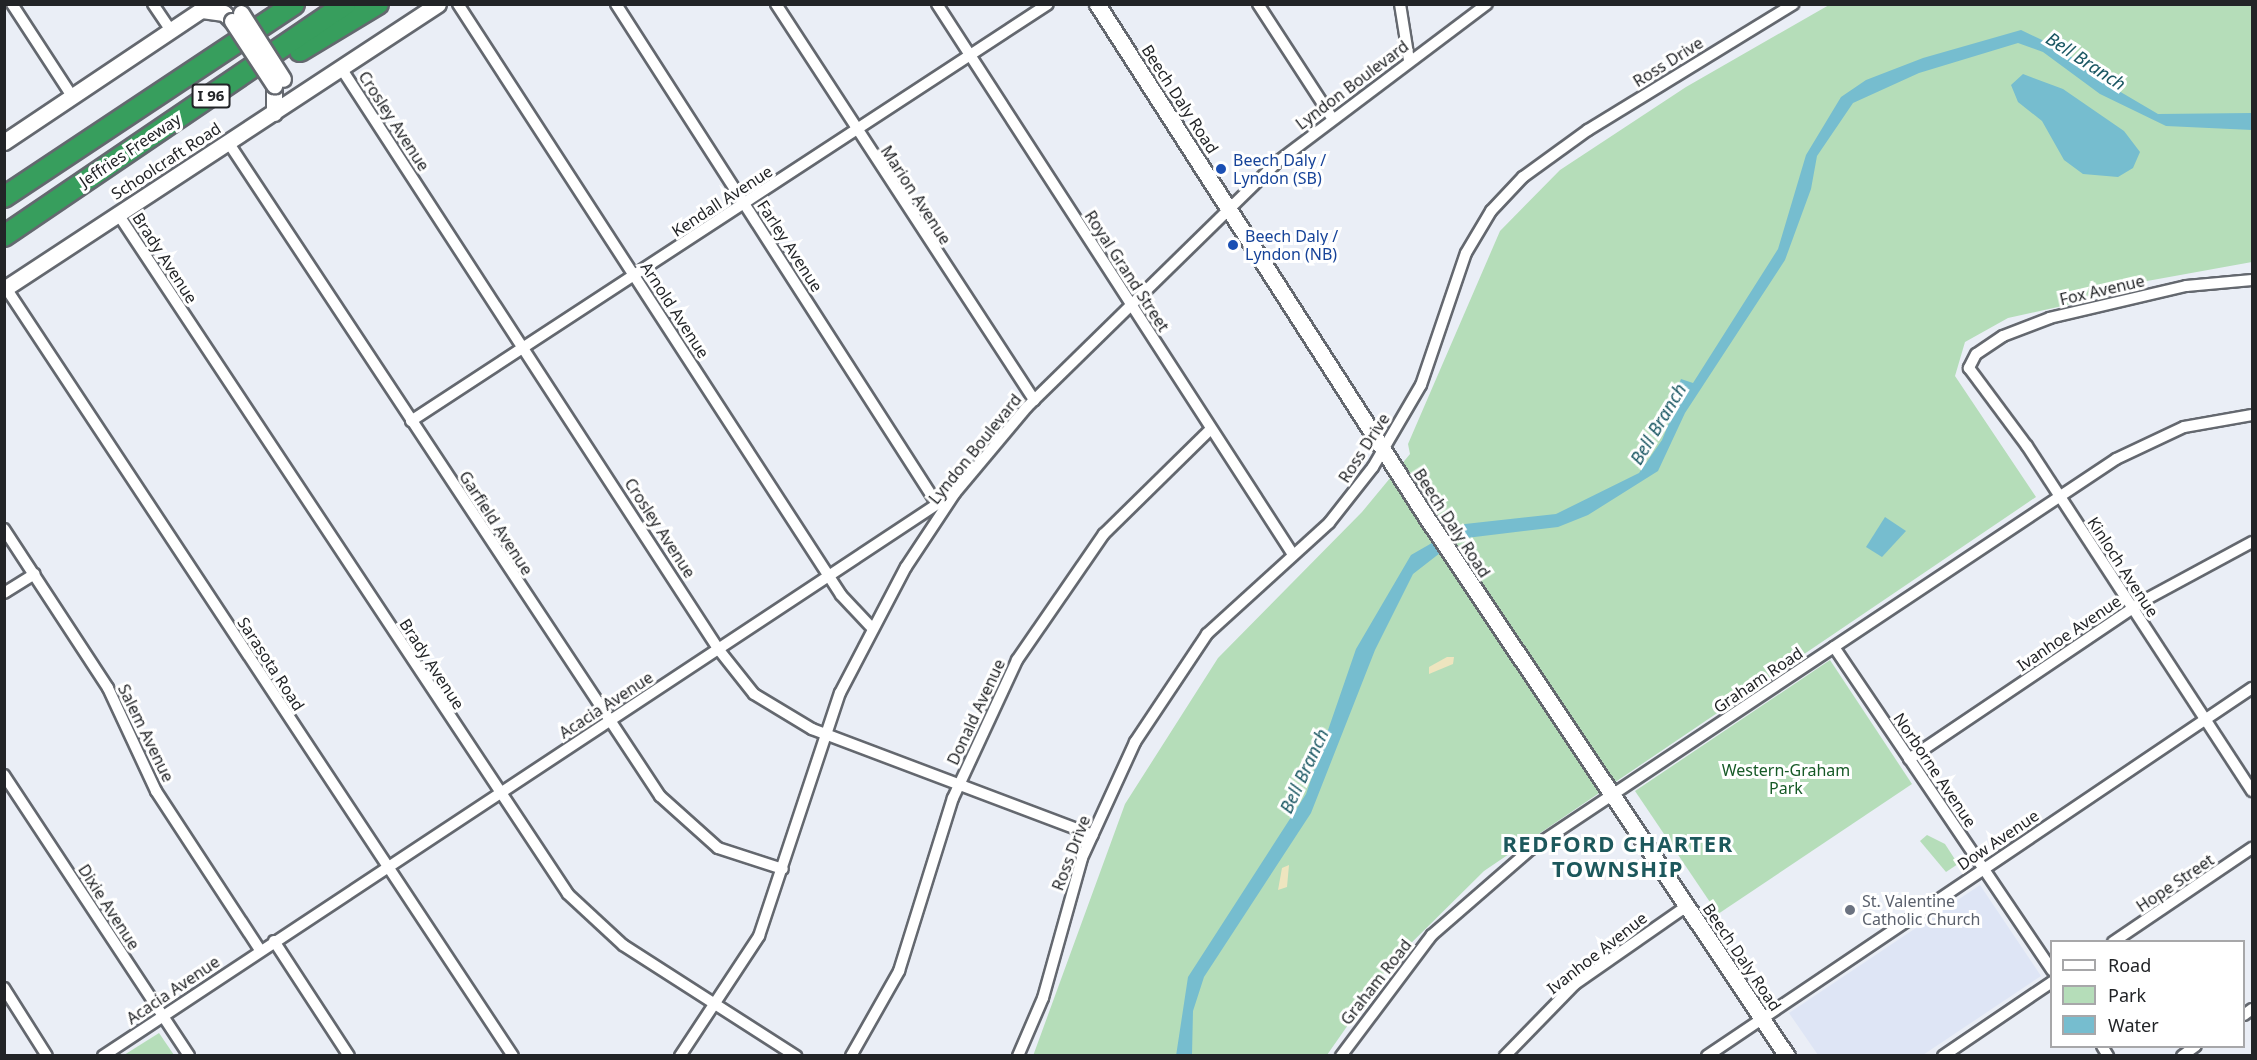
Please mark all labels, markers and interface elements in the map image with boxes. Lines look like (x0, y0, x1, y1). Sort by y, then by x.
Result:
water label: Bell Branch (2042, 27, 2130, 95)
street label: Ross Drive (1630, 33, 1706, 91)
street label: Lyndon Boulevard (1292, 36, 1412, 134)
street label: Beech Daly Road (1138, 41, 1222, 157)
street label: Crosley Avenue (355, 68, 433, 174)
road number: I 96 (192, 84, 230, 108)
street label: Jeffries Freeway (76, 109, 184, 191)
street label: Schoolcraft Road (108, 118, 224, 204)
street label: Marion Avenue (877, 142, 955, 248)
place label: Beech Daly / Lyndon (SB) (1233, 150, 1326, 188)
street label: Kendall Avenue (668, 161, 776, 241)
marker: Beech Daly / Lyndon (SB) (1214, 162, 1228, 176)
street label: Farley Avenue (753, 197, 827, 295)
street label: Royal Grand Street (1081, 207, 1173, 335)
street label: Brady Avenue (129, 209, 201, 307)
place label: Beech Daly / Lyndon (NB) (1245, 226, 1338, 264)
marker: Beech Daly / Lyndon (NB) (1226, 238, 1240, 252)
street label: Arnold Avenue (637, 258, 713, 362)
street label: Fox Avenue (2058, 271, 2146, 309)
water label: Bell Branch (1625, 380, 1691, 468)
street label: Lyndon Boulevard (925, 390, 1025, 508)
street label: Ross Drive (1335, 410, 1393, 486)
street label: Beech Daly Road (1410, 465, 1494, 581)
street label: Garfield Avenue (455, 467, 537, 579)
street label: Crosley Avenue (621, 475, 699, 581)
street label: Kinloch Avenue (2083, 513, 2163, 621)
street label: Ivanhoe Avenue (2013, 591, 2125, 675)
street label: Sarasota Road (234, 614, 308, 714)
street label: Brady Avenue (396, 615, 468, 713)
street label: Graham Road (1710, 643, 1806, 717)
street label: Donald Avenue (943, 656, 1009, 768)
street label: Acacia Avenue (555, 668, 657, 742)
street label: Salem Avenue (114, 681, 178, 785)
street label: Norborne Avenue (1890, 709, 1980, 831)
water label: Bell Branch (1275, 725, 1333, 817)
park label: Western-Graham Park (1722, 760, 1850, 798)
street label: Dow Avenue (1954, 806, 2042, 874)
street label: Ross Drive (1048, 813, 1094, 893)
district label: REDFORD CHARTER TOWNSHIP (1502, 830, 1734, 882)
street label: Hope Street (2133, 850, 2217, 916)
street label: Dixie Avenue (74, 861, 144, 953)
place label: St. Valentine Catholic Church (1862, 891, 1980, 929)
street label: Beech Daly Road (1699, 900, 1785, 1014)
marker: St. Valentine Catholic Church (1843, 903, 1857, 917)
street label: Ivanhoe Avenue (1543, 908, 1651, 998)
street label: Graham Road (1337, 935, 1415, 1029)
legend (2050, 940, 2245, 1048)
street label: Acacia Avenue (123, 952, 223, 1028)
text: Road (2108, 953, 2151, 977)
text: Park (2108, 983, 2146, 1007)
text: Water (2108, 1013, 2159, 1037)

